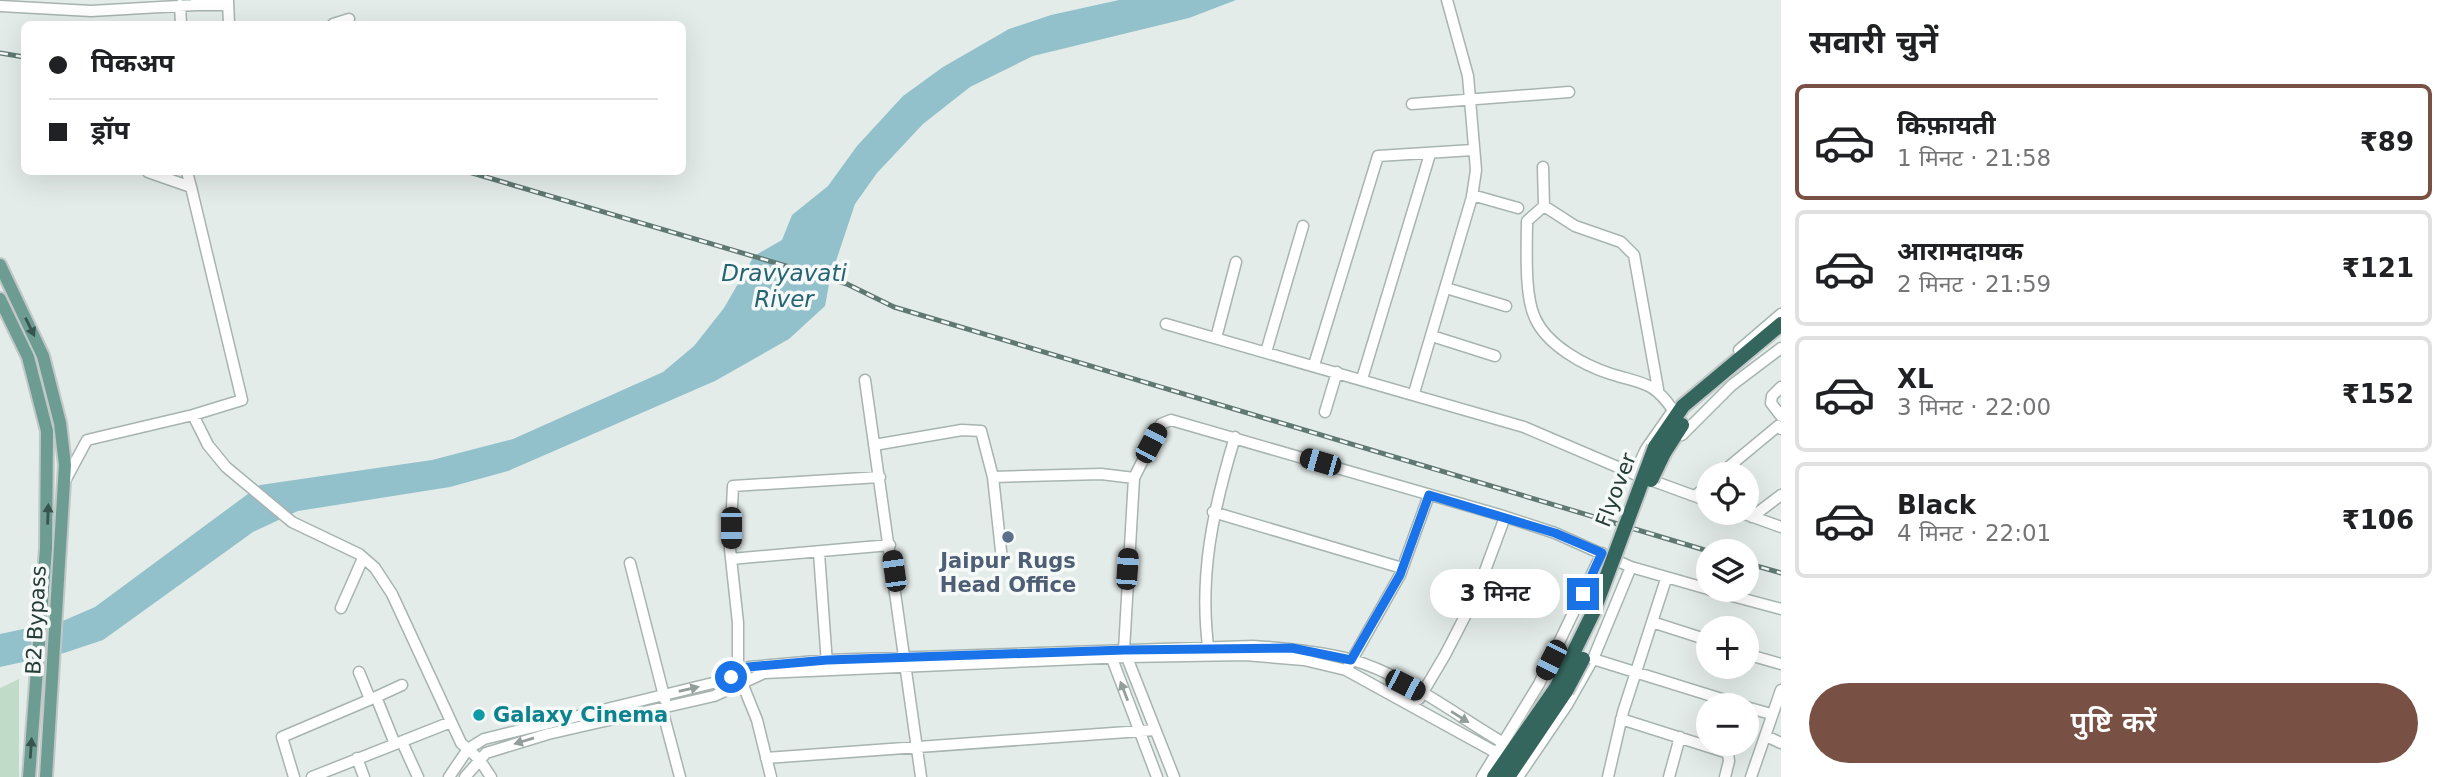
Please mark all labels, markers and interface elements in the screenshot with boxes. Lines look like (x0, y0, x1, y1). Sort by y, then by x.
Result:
text: सवारी चुनें (1809, 23, 1938, 61)
text: पिकअप (91, 48, 174, 78)
text: किफ़ायती (1897, 110, 1996, 140)
icon: car (1813, 111, 1876, 174)
text: ड्रॉप (91, 115, 129, 145)
text: ₹89 (2360, 127, 2414, 157)
text: 1 मिनट · 21:58 (1897, 145, 2051, 171)
text: आरामदायक (1897, 236, 2023, 266)
icon: car (1813, 237, 1876, 300)
text: ₹121 (2342, 253, 2414, 283)
water label: Dravyavati River (721, 260, 847, 312)
text: 2 मिनट · 21:59 (1897, 271, 2051, 297)
one-way arrow (25, 317, 36, 337)
icon: car (1813, 363, 1876, 426)
text: XL (1897, 364, 1934, 394)
text: ₹152 (2342, 379, 2414, 409)
text: 3 मिनट · 22:00 (1897, 394, 2051, 420)
car (1132, 420, 1171, 466)
car (1297, 446, 1344, 478)
street label: Flyover (1591, 449, 1641, 530)
map controls (1696, 462, 1759, 756)
button: locate (1696, 462, 1759, 525)
icon: car (1813, 489, 1876, 552)
text: Black (1897, 490, 1976, 520)
one-way arrow (42, 503, 53, 525)
text: ₹106 (2342, 505, 2414, 535)
car (721, 507, 742, 549)
text: 4 मिनट · 22:01 (1897, 520, 2051, 546)
marker: Jaipur Rugs Head Office (1000, 529, 1016, 545)
button: layers (1696, 539, 1759, 602)
car (1116, 547, 1139, 591)
car (881, 549, 908, 593)
place label: Jaipur Rugs Head Office (938, 549, 1076, 597)
street label: B2 Bypass (21, 565, 51, 675)
callout: 3 मिनट (1429, 570, 1558, 618)
route end (1567, 578, 1599, 610)
text: 3 मिनट (1460, 580, 1530, 606)
button: + (1696, 616, 1759, 679)
car (1533, 637, 1570, 683)
route start (715, 661, 747, 693)
car (1382, 666, 1429, 704)
one-way arrow (1118, 680, 1129, 701)
one-way arrow (678, 683, 700, 694)
button: पुष्टि करें (1809, 683, 2418, 763)
button: − (1696, 693, 1759, 756)
place label: Galaxy Cinema (493, 703, 668, 727)
marker: Galaxy Cinema (471, 707, 487, 723)
one-way arrow (1450, 711, 1469, 723)
one-way arrow (26, 737, 37, 759)
one-way arrow (513, 737, 534, 747)

